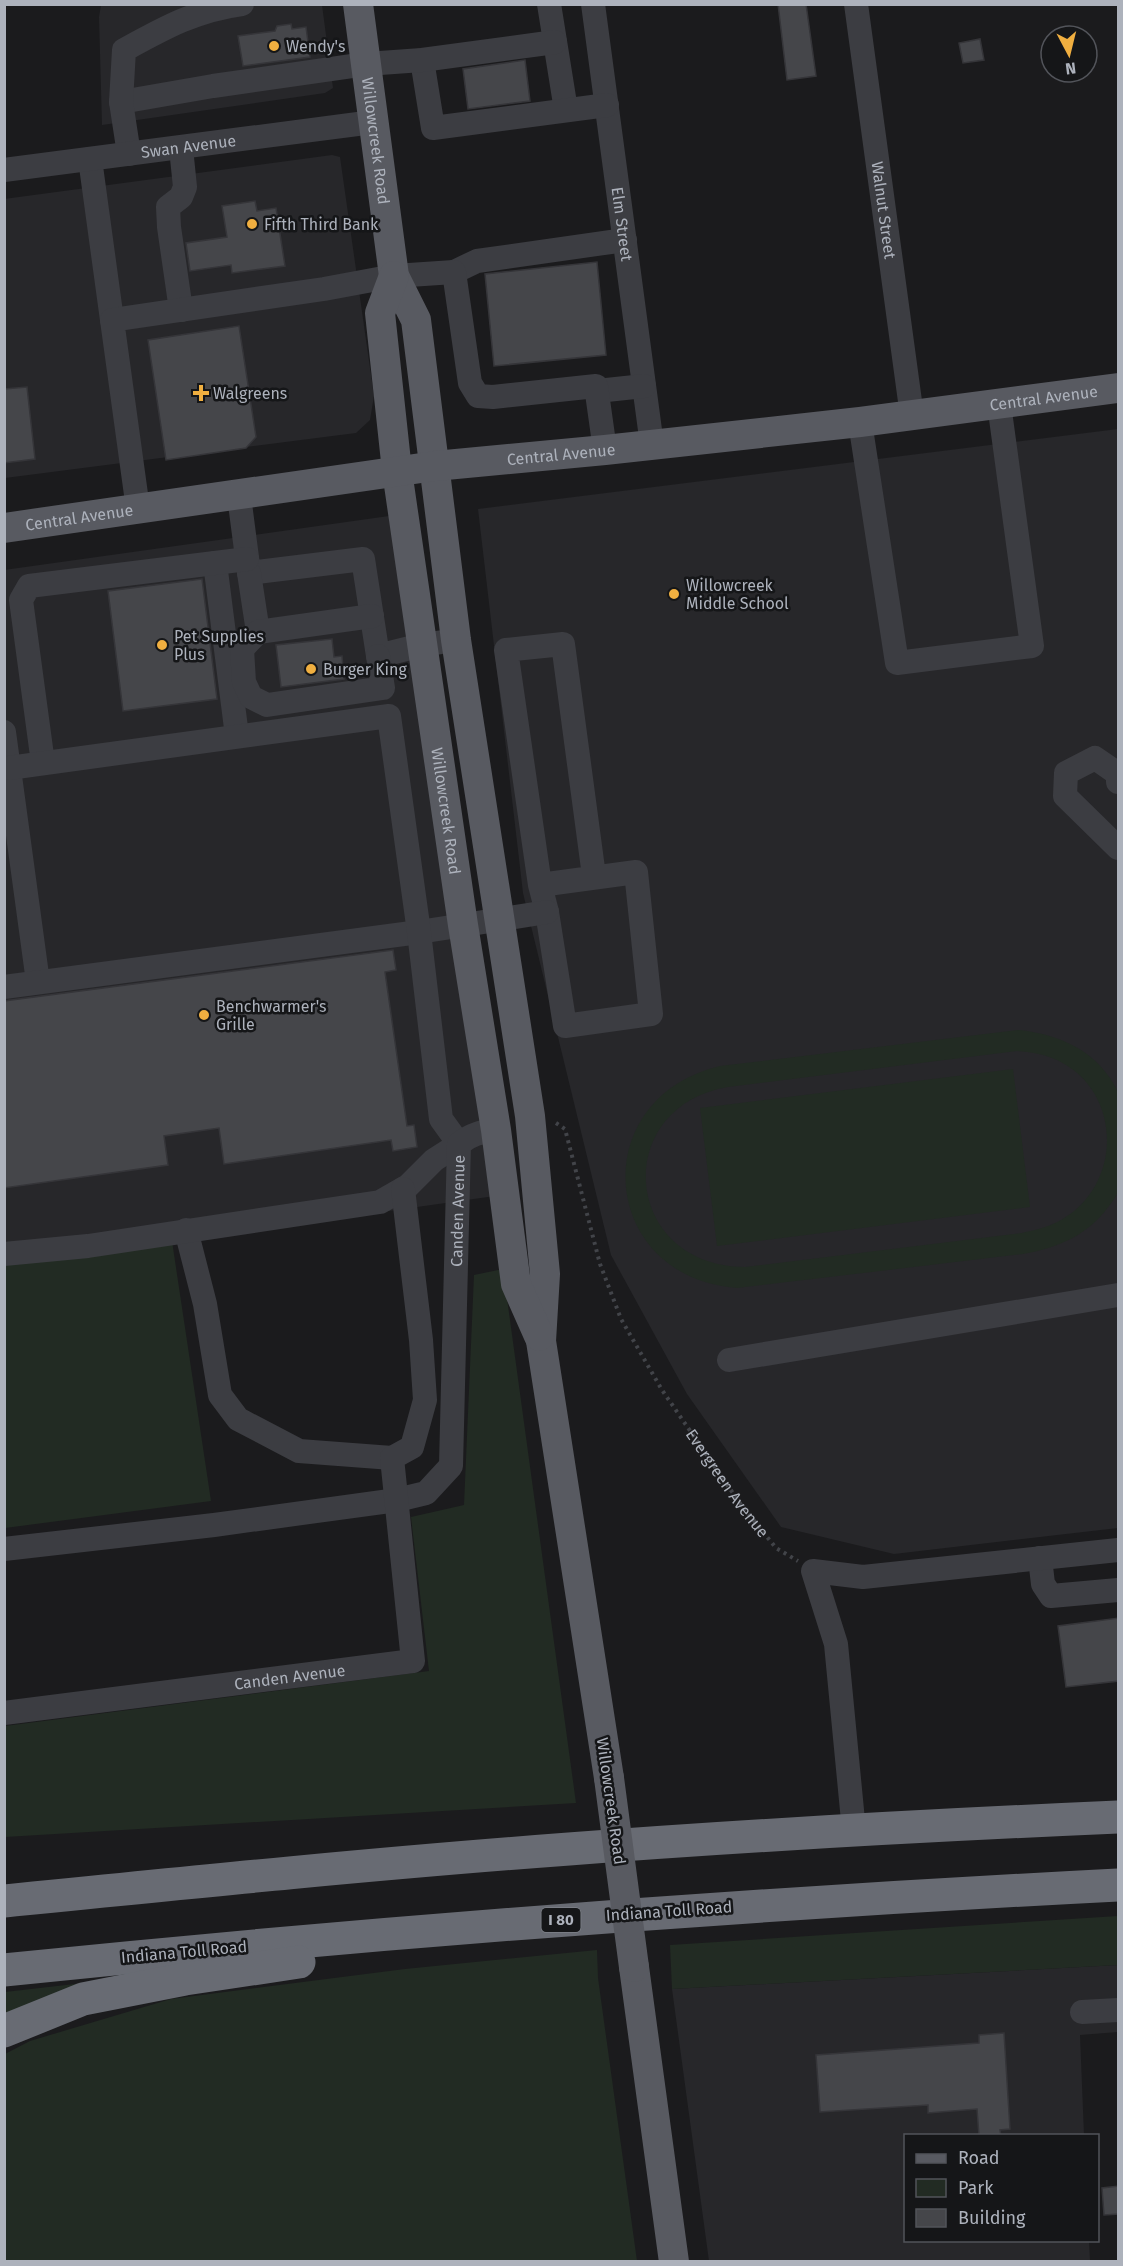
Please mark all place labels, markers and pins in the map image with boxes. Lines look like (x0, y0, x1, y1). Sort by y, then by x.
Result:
place label: Wendy's (286, 37, 345, 56)
marker: Wendy's (267, 39, 281, 53)
place label: Fifth Third Bank (264, 215, 379, 234)
marker: Fifth Third Bank (245, 217, 259, 231)
place label: Walgreens (213, 384, 287, 403)
marker: Walgreens (194, 386, 208, 400)
place label: Willowcreek Middle School (686, 576, 789, 613)
marker: Willowcreek Middle School (667, 587, 681, 601)
place label: Pet Supplies Plus (174, 627, 264, 664)
marker: Pet Supplies Plus (155, 638, 169, 652)
place label: Burger King (323, 660, 407, 679)
marker: Burger King (304, 662, 318, 676)
place label: Benchwarmer's Grille (216, 997, 327, 1034)
marker: Benchwarmer's Grille (197, 1008, 211, 1022)

